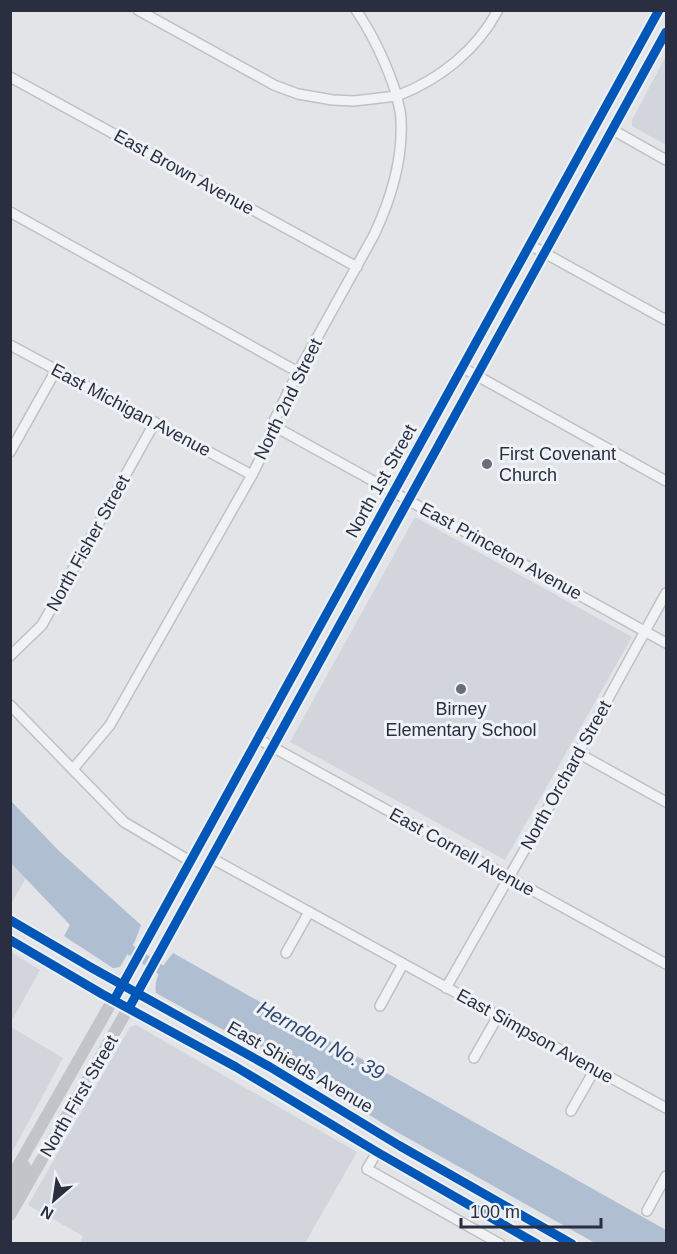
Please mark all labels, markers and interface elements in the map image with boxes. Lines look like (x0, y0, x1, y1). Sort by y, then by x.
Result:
street label: East Brown Avenue (111, 125, 257, 219)
street label: North 2nd Street (250, 335, 326, 463)
street label: East Michigan Avenue (48, 359, 214, 461)
street label: North 1st Street (342, 421, 420, 541)
place label: First Covenant Church (499, 444, 616, 485)
marker: First Covenant Church (480, 457, 494, 471)
street label: North Fisher Street (42, 472, 134, 614)
street label: East Princeton Avenue (417, 498, 585, 604)
marker: Birney Elementary School (454, 682, 468, 696)
street label: North Orchard Street (517, 697, 615, 853)
place label: Birney Elementary School (385, 699, 537, 740)
street label: East Cornell Avenue (386, 804, 538, 900)
street label: East Simpson Avenue (453, 985, 617, 1087)
water label: Herndon No. 39 (254, 996, 388, 1084)
street label: East Shields Avenue (224, 1017, 376, 1117)
street label: North First Street (36, 1032, 122, 1160)
north arrow (24, 1170, 84, 1230)
scale bar (461, 1191, 600, 1229)
text: N (38, 1202, 56, 1223)
text: 100 m (470, 1202, 520, 1222)

